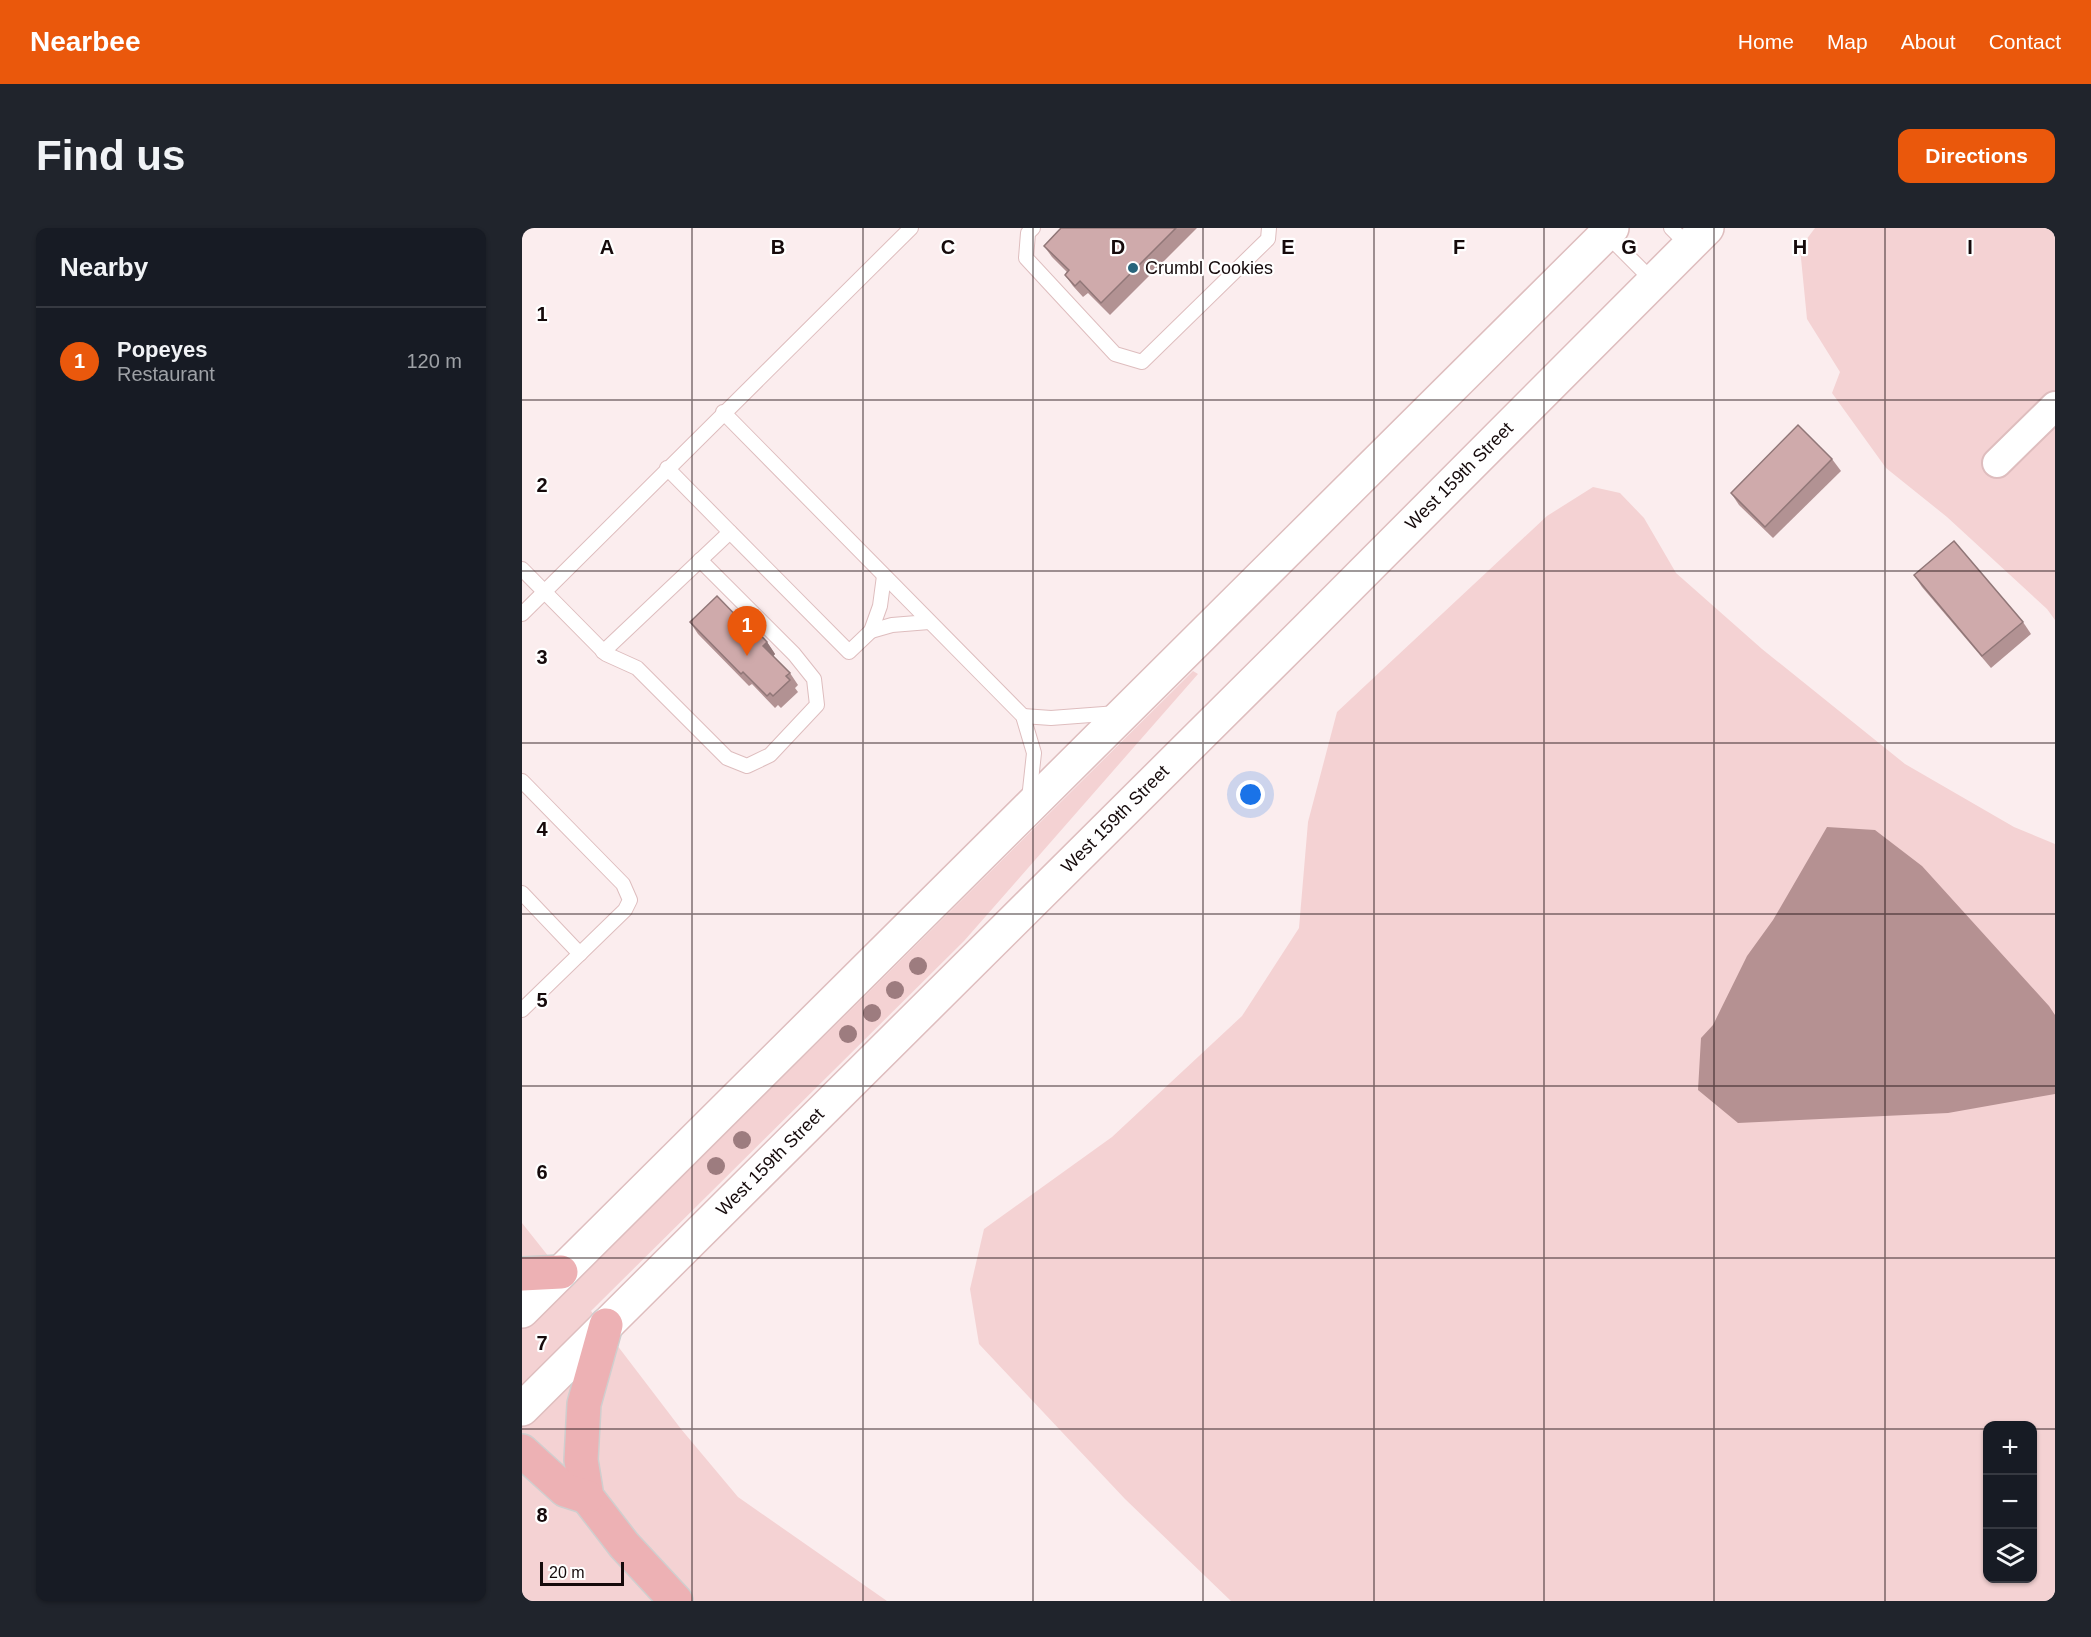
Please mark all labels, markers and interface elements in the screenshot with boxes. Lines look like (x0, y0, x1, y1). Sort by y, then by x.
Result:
text: Nearbee (30, 26, 141, 57)
text: Home (1738, 30, 1794, 53)
text: Map (1827, 30, 1868, 53)
text: About (1901, 30, 1956, 53)
text: Contact (1989, 30, 2061, 53)
button: Directions (1898, 129, 2055, 183)
text: Find us (36, 132, 185, 179)
text: A (600, 236, 614, 258)
text: B (771, 236, 785, 258)
text: C (941, 236, 955, 258)
text: D (1111, 236, 1125, 258)
text: E (1281, 236, 1295, 258)
text: F (1453, 236, 1465, 258)
text: G (1621, 236, 1637, 258)
text: H (1793, 236, 1807, 258)
text: I (1967, 236, 1973, 258)
text: Nearby (60, 252, 148, 282)
place label: Crumbl Cookies (1145, 258, 1273, 278)
marker: Crumbl Cookies (1126, 261, 1140, 275)
text: 1 (536, 303, 548, 325)
text: Popeyes (117, 337, 208, 362)
text: 1 (74, 350, 85, 372)
text: 120 m (406, 350, 462, 372)
text: Restaurant (117, 363, 215, 385)
street label: West 159th Street (1401, 418, 1517, 534)
text: 2 (536, 474, 548, 496)
pin: 1 (728, 606, 766, 656)
text: 3 (536, 646, 548, 668)
street label: West 159th Street (1057, 761, 1173, 877)
your location (1236, 780, 1265, 809)
text: 4 (536, 818, 548, 840)
text: 5 (536, 989, 548, 1011)
street label: West 159th Street (712, 1104, 828, 1220)
text: 6 (536, 1161, 548, 1183)
text: 7 (536, 1332, 548, 1354)
map controls (1983, 1421, 2037, 1583)
button: + (1983, 1421, 2037, 1475)
button: − (1983, 1475, 2037, 1529)
text: 8 (536, 1504, 548, 1526)
button: layers (1983, 1529, 2037, 1583)
scale bar (540, 1559, 624, 1586)
text: 20 m (549, 1564, 585, 1581)

